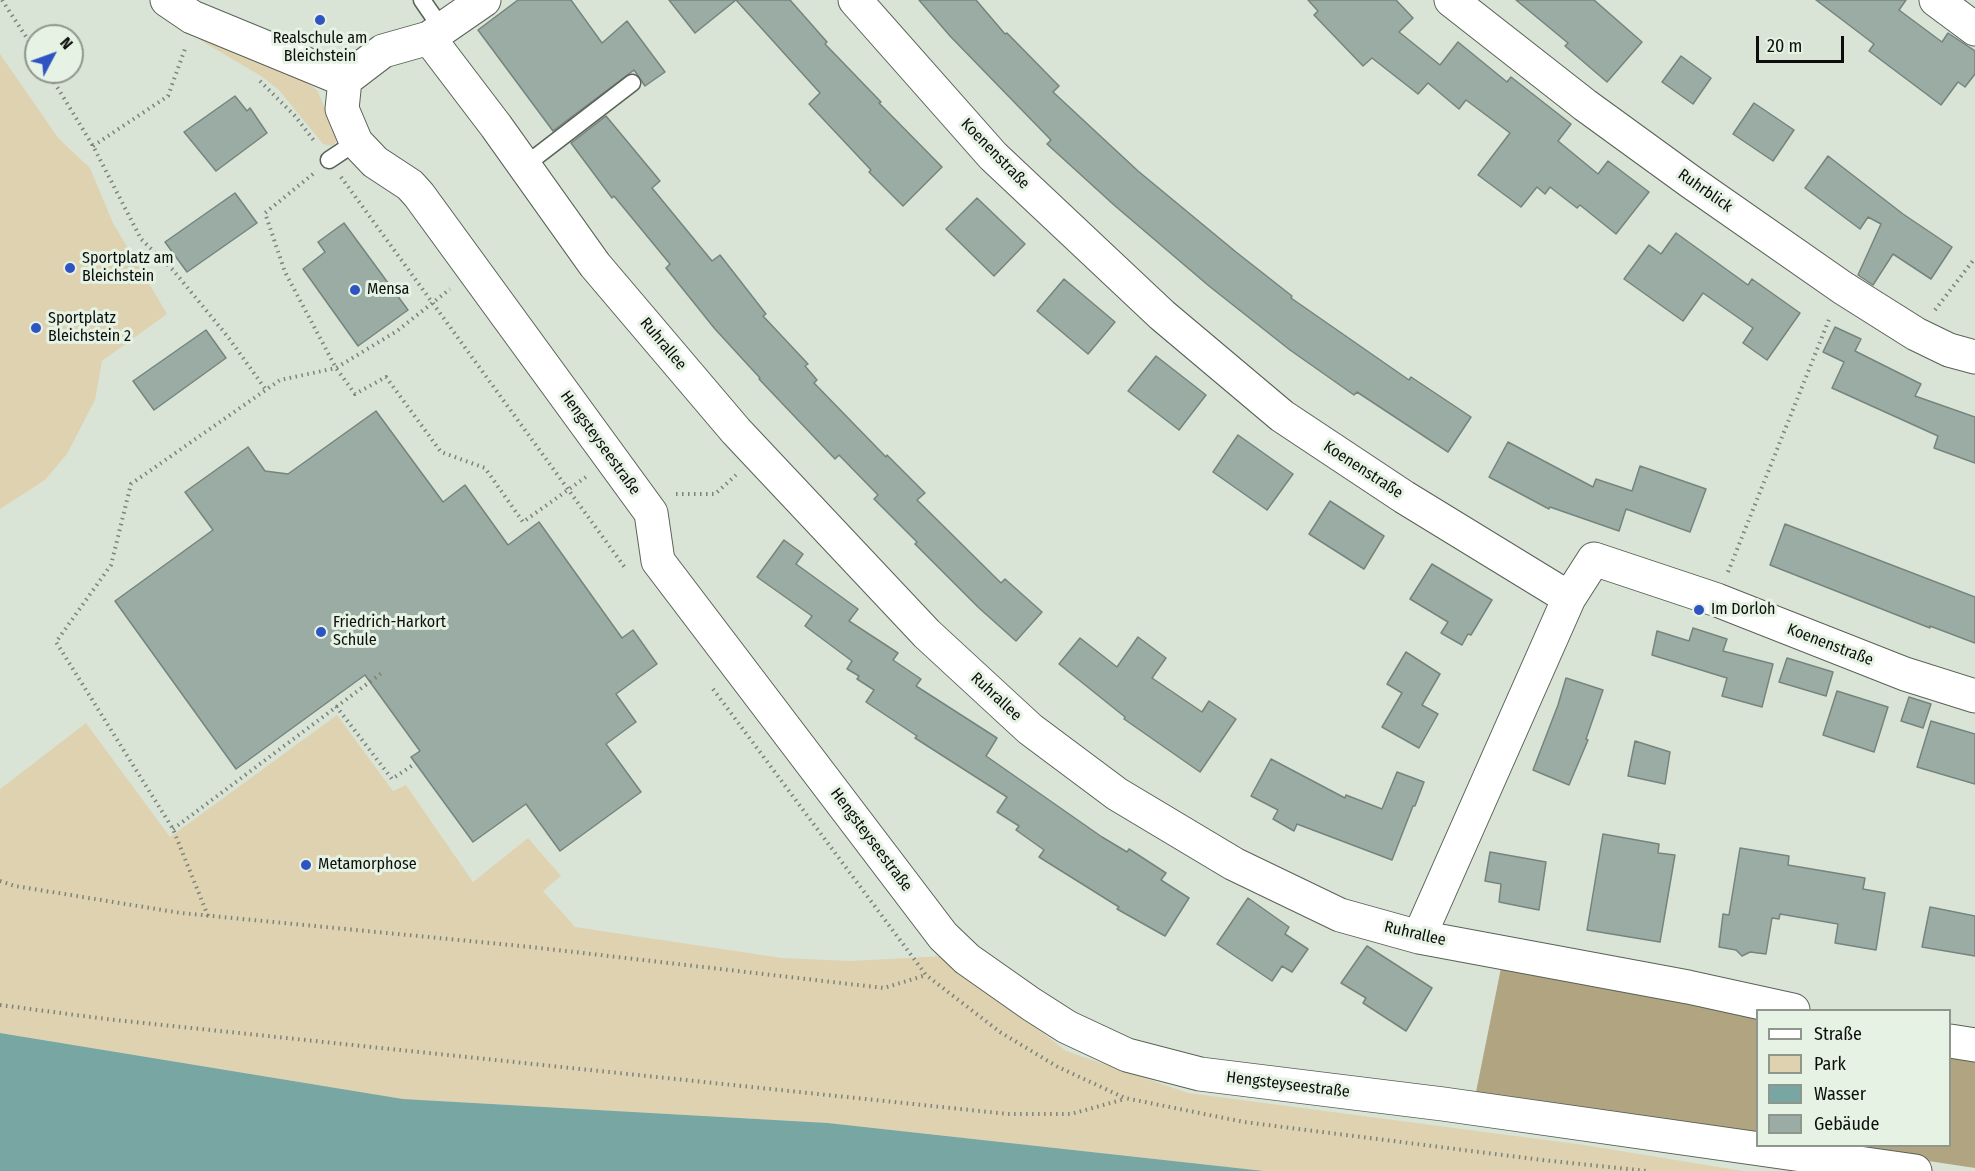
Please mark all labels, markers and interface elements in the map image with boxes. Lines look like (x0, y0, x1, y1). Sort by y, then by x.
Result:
marker: Realschule am Bleichstein (313, 13, 327, 27)
north arrow (24, 24, 84, 84)
scale bar (1759, 24, 1848, 62)
place label: Realschule am Bleichstein (273, 29, 367, 67)
text: N (56, 33, 77, 53)
text: 20 m (1767, 35, 1802, 57)
street label: Koenenstraße (957, 115, 1033, 193)
street label: Ruhrblick (1674, 165, 1736, 217)
place label: Sportplatz am Bleichstein (82, 249, 174, 287)
marker: Sportplatz am Bleichstein (63, 261, 77, 275)
place label: Mensa (367, 280, 409, 300)
marker: Mensa (348, 283, 362, 297)
place label: Sportplatz Bleichstein 2 (48, 309, 131, 347)
street label: Ruhrallee (636, 314, 690, 374)
marker: Sportplatz Bleichstein 2 (29, 321, 43, 335)
street label: Hengsteyseestraße (556, 387, 644, 499)
street label: Koenenstraße (1320, 437, 1406, 503)
place label: Im Dorloh (1711, 600, 1776, 620)
marker: Im Dorloh (1692, 603, 1706, 617)
place label: Friedrich-Harkort Schule (333, 613, 446, 651)
street label: Koenenstraße (1784, 620, 1876, 670)
marker: Friedrich-Harkort Schule (314, 625, 328, 639)
street label: Ruhrallee (967, 669, 1025, 725)
street label: Hengsteyseestraße (826, 785, 916, 895)
place label: Metamorphose (318, 855, 417, 875)
marker: Metamorphose (299, 858, 313, 872)
street label: Ruhrallee (1382, 918, 1448, 950)
legend (1756, 1009, 1951, 1147)
text: Straße (1814, 1023, 1862, 1045)
text: Park (1814, 1053, 1846, 1075)
street label: Hengsteyseestraße (1225, 1068, 1351, 1102)
text: Wasser (1814, 1083, 1866, 1105)
text: Gebäude (1814, 1113, 1879, 1135)

